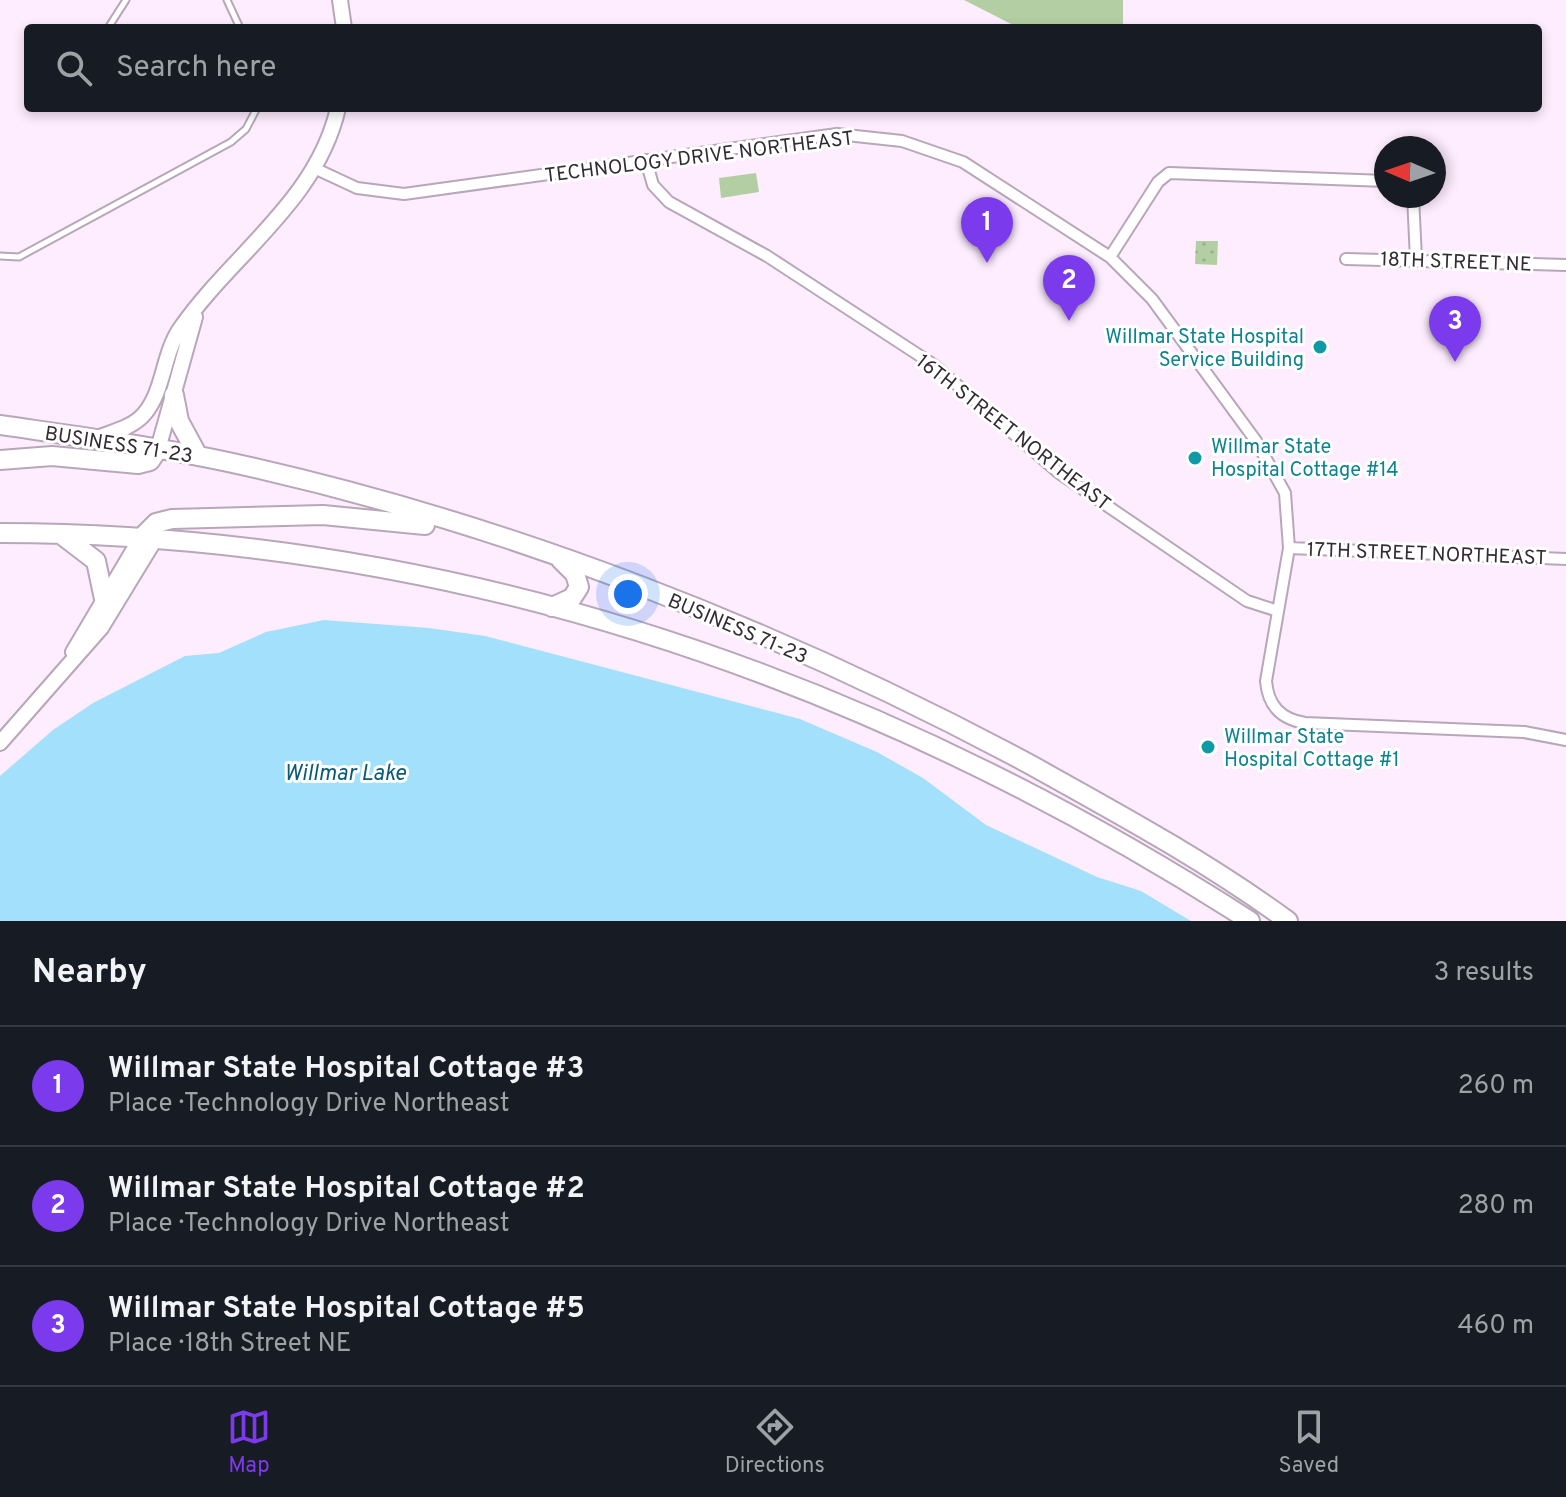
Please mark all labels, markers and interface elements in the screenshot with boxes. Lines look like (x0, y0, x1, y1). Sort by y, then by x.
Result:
search box (24, 24, 1542, 112)
icon: search (52, 46, 96, 90)
text: Search here (116, 50, 276, 87)
street label: TECHNOLOGY DRIVE NORTHEAST (543, 126, 855, 190)
north arrow (1374, 136, 1446, 208)
pin: 1 (961, 197, 1013, 263)
street label: 18TH STREET NE (1380, 247, 1532, 279)
pin: 2 (1043, 255, 1095, 321)
pin: 3 (1429, 296, 1481, 362)
place label: Willmar State Hospital Service Building (1105, 325, 1304, 374)
marker: Willmar State Hospital Service Building (1311, 338, 1329, 356)
street label: 16TH STREET NORTHEAST (910, 349, 1115, 518)
street label: BUSINESS 71-23 (43, 421, 195, 471)
place label: Willmar State Hospital Cottage #14 (1211, 435, 1399, 484)
marker: Willmar State Hospital Cottage #14 (1186, 449, 1204, 467)
street label: 17TH STREET NORTHEAST (1306, 538, 1547, 572)
your location (608, 574, 648, 614)
street label: BUSINESS 71-23 (663, 589, 811, 671)
place label: Willmar State Hospital Cottage #1 (1224, 725, 1400, 774)
marker: Willmar State Hospital Cottage #1 (1199, 738, 1217, 756)
water label: Willmar Lake (284, 761, 407, 788)
text: Nearby (32, 952, 147, 995)
text: 3 results (1434, 957, 1534, 990)
text: Willmar State Hospital Cottage #3 (108, 1051, 584, 1088)
text: 1 (53, 1070, 63, 1103)
text: 260 m (1458, 1070, 1534, 1103)
text: Place · Technology Drive Northeast (108, 1088, 510, 1121)
text: Willmar State Hospital Cottage #2 (108, 1171, 585, 1208)
text: 2 (50, 1190, 66, 1223)
text: 280 m (1458, 1190, 1534, 1223)
text: Place · Technology Drive Northeast (108, 1208, 510, 1241)
text: Willmar State Hospital Cottage #5 (108, 1291, 585, 1328)
text: 3 (50, 1310, 66, 1343)
text: 460 m (1458, 1310, 1534, 1343)
text: Place · 18th Street NE (108, 1328, 351, 1361)
tab: Map (227, 1405, 271, 1480)
tab: Directions (725, 1405, 825, 1480)
tab: Saved (1279, 1405, 1339, 1480)

